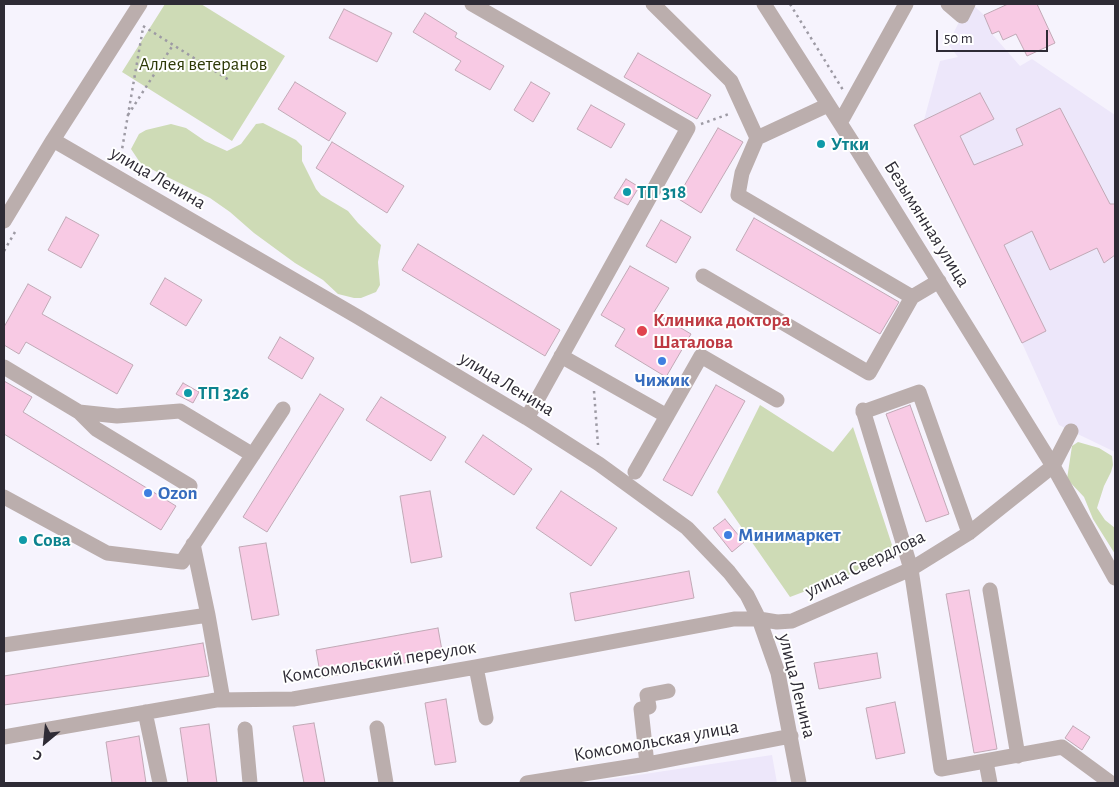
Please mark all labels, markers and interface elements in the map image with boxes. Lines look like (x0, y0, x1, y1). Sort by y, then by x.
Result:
scale bar (939, 20, 1052, 52)
text: 50 m (944, 31, 973, 46)
park label: Аллея ветеранов (139, 53, 267, 75)
place label: Утки (831, 133, 869, 155)
marker: Утки (815, 138, 827, 150)
street label: улица Ленина (106, 141, 210, 215)
street label: Безымянная улица (879, 157, 975, 291)
place label: ТП 318 (637, 181, 686, 203)
marker: ТП 318 (621, 186, 633, 198)
place label: Клиника доктора Шаталова (653, 309, 790, 353)
marker: Клиника доктора Шаталова (635, 324, 649, 338)
street label: улица Ленина (455, 347, 559, 421)
marker: Чижик (656, 355, 668, 367)
place label: Чижик (634, 369, 690, 391)
place label: ТП 326 (198, 382, 249, 404)
marker: ТП 326 (182, 387, 194, 399)
place label: Ozon (158, 482, 197, 504)
marker: Ozon (142, 487, 154, 499)
place label: Минимаркет (738, 524, 841, 546)
street label: улица Свердлова (801, 525, 929, 603)
place label: Сова (33, 529, 71, 551)
marker: Минимаркет (722, 529, 734, 541)
marker: Сова (17, 534, 29, 546)
street label: улица Ленина (773, 631, 821, 741)
street label: Комсомольский переулок (280, 635, 478, 689)
street label: Комсомольская улица (572, 715, 740, 767)
north arrow (20, 717, 70, 767)
text: С (31, 747, 45, 763)

